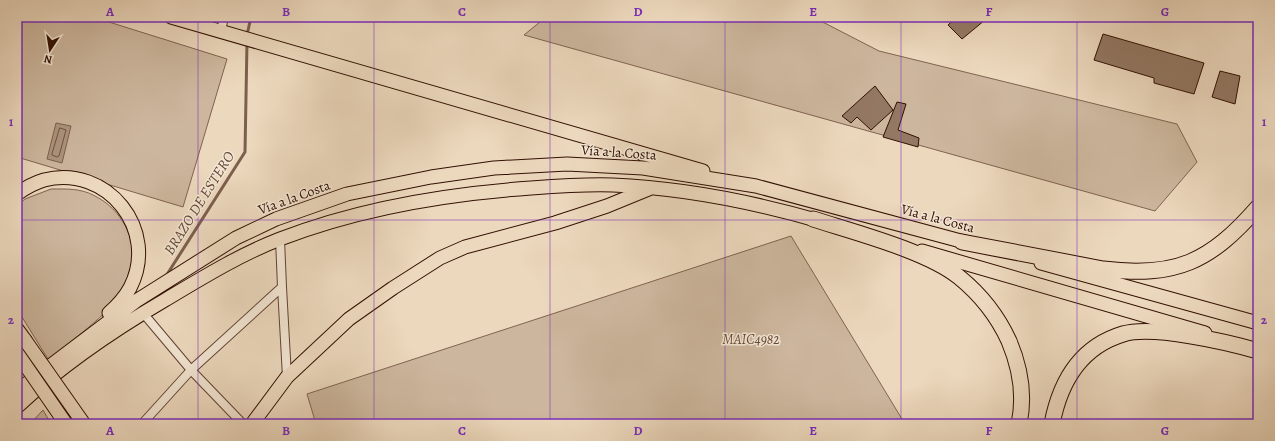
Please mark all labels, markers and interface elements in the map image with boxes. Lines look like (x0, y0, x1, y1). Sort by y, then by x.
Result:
text: A (105, 3, 115, 20)
text: B (282, 3, 290, 20)
text: C (458, 3, 466, 20)
text: D (633, 3, 643, 20)
text: E (809, 3, 817, 20)
text: F (986, 3, 993, 20)
text: G (1161, 3, 1169, 20)
north arrow (30, 30, 70, 70)
text: N (43, 51, 54, 67)
text: 1 (9, 113, 14, 130)
text: 1 (1262, 113, 1267, 130)
street label: Vía a la Costa (580, 140, 658, 165)
water label: BRAZO DE ESTERO (159, 147, 239, 259)
street label: Vía a la Costa (255, 175, 333, 220)
street label: Vía a la Costa (898, 199, 977, 238)
text: 2 (8, 311, 15, 328)
text: 2 (1261, 311, 1268, 328)
park label: MAIC4982 (722, 330, 780, 349)
text: A (105, 422, 115, 439)
text: B (282, 422, 290, 439)
text: C (458, 422, 466, 439)
text: D (633, 422, 643, 439)
text: E (809, 422, 817, 439)
text: F (986, 422, 993, 439)
text: G (1161, 422, 1169, 439)

